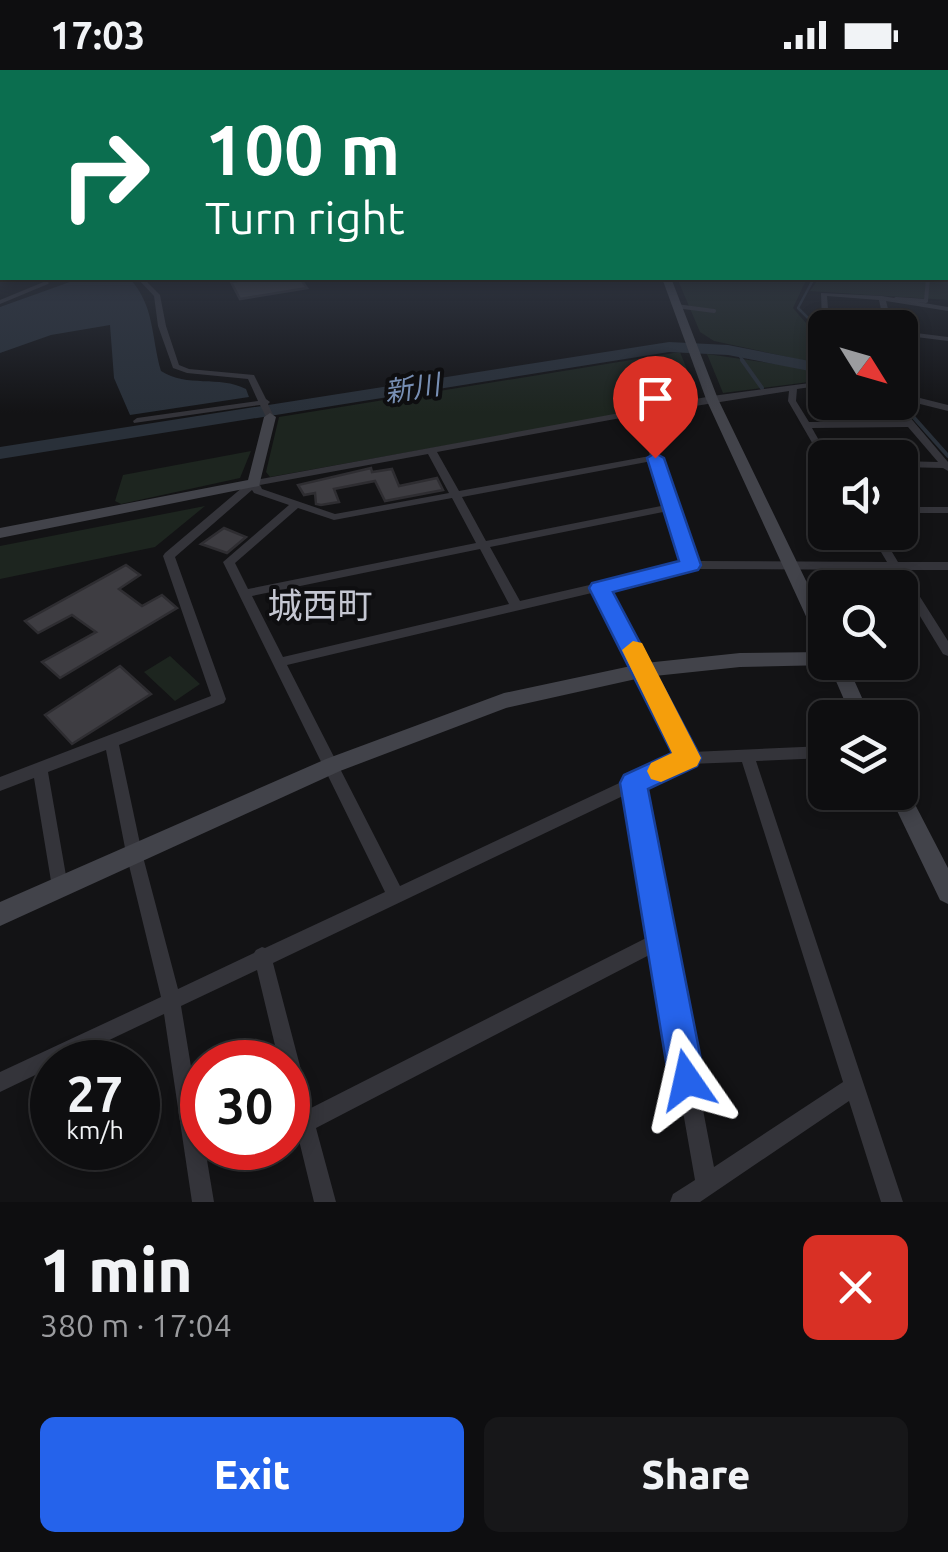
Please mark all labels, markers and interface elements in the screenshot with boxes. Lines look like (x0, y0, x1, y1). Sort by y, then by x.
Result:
text: 17:03 (50, 14, 145, 56)
icon: right (40, 110, 170, 240)
text: 100 m (205, 110, 400, 188)
text: Turn right (205, 192, 405, 243)
north arrow (808, 310, 918, 420)
map controls (808, 310, 918, 810)
pin (613, 356, 698, 459)
water label: 新川 (382, 367, 445, 407)
icon: arrive (628, 371, 683, 426)
button: sound (808, 440, 918, 550)
button: search (808, 570, 918, 680)
district label: 城西町 (267, 585, 373, 625)
button: layers (808, 700, 918, 810)
position arrow (635, 1028, 739, 1132)
speed limit sign: 30 (180, 1040, 310, 1170)
text: 27 (67, 1065, 123, 1121)
text: km/h (66, 1116, 124, 1144)
button: close (803, 1235, 908, 1340)
text: 1 min (40, 1236, 193, 1303)
text: 380 m · 17:04 (40, 1307, 232, 1343)
button: Exit (40, 1417, 464, 1532)
button: Share (484, 1417, 908, 1532)

